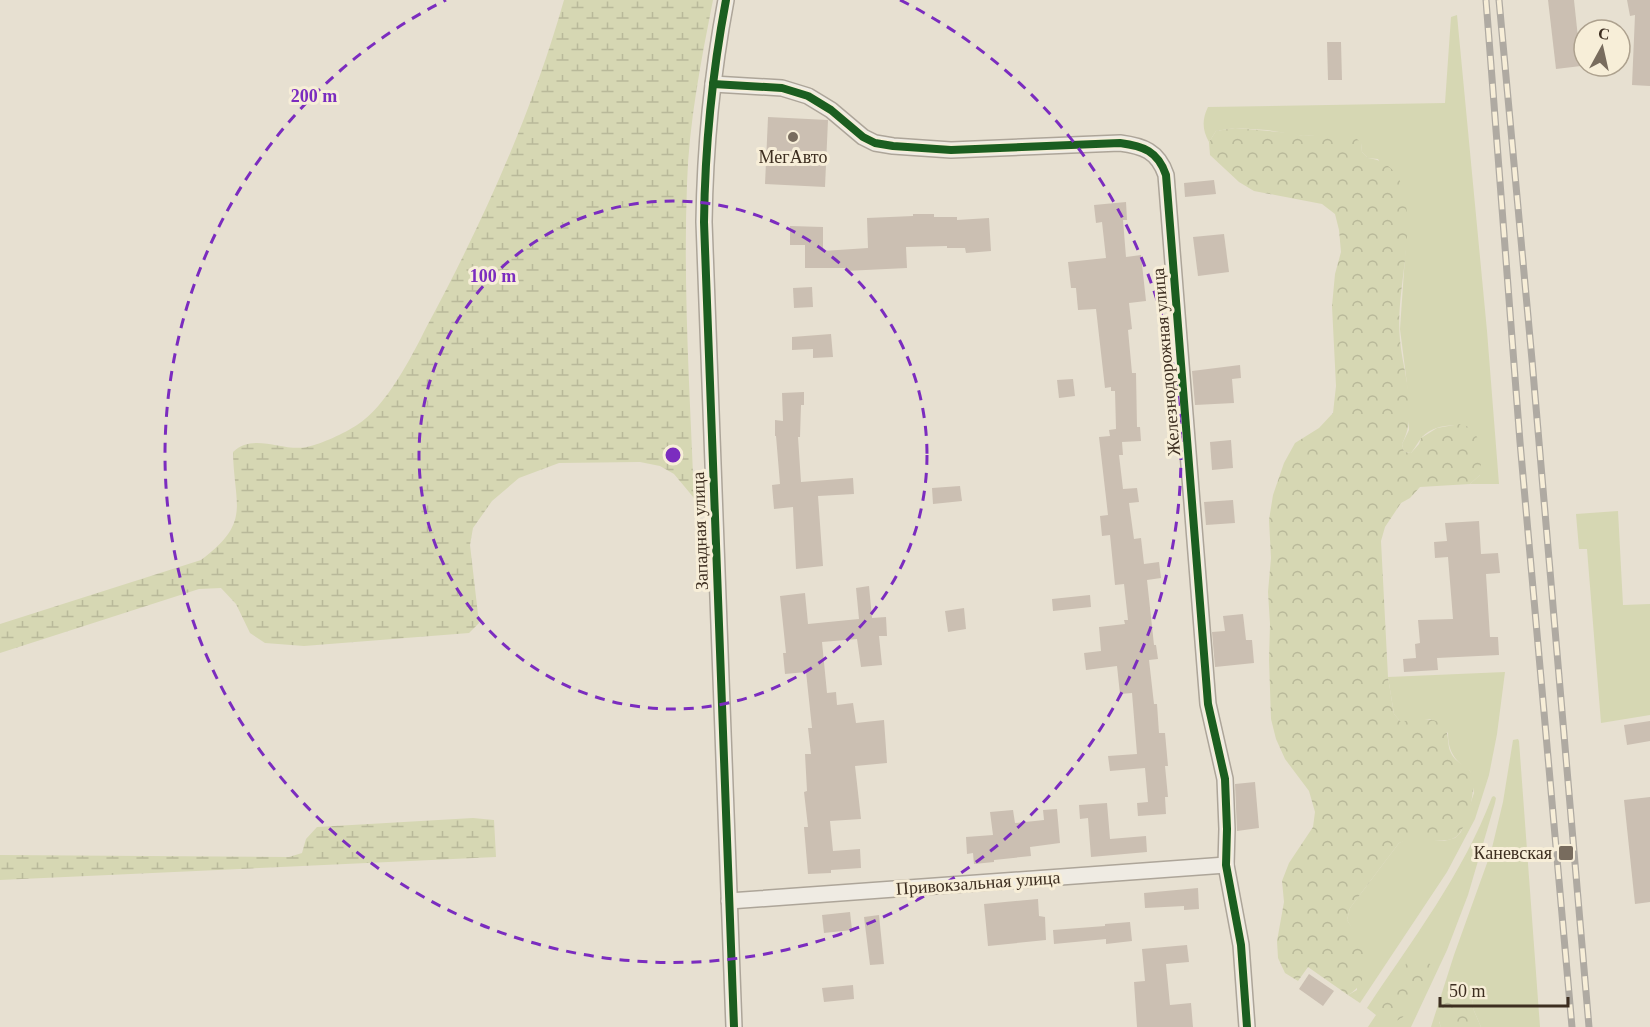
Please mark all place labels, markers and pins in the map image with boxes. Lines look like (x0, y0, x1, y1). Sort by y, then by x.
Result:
marker: МегАвто (786, 130, 800, 144)
place label: МегАвто (759, 147, 827, 167)
centre of rings (663, 445, 683, 465)
place label: Каневская (1473, 843, 1552, 863)
marker: Каневская (1557, 844, 1575, 862)

